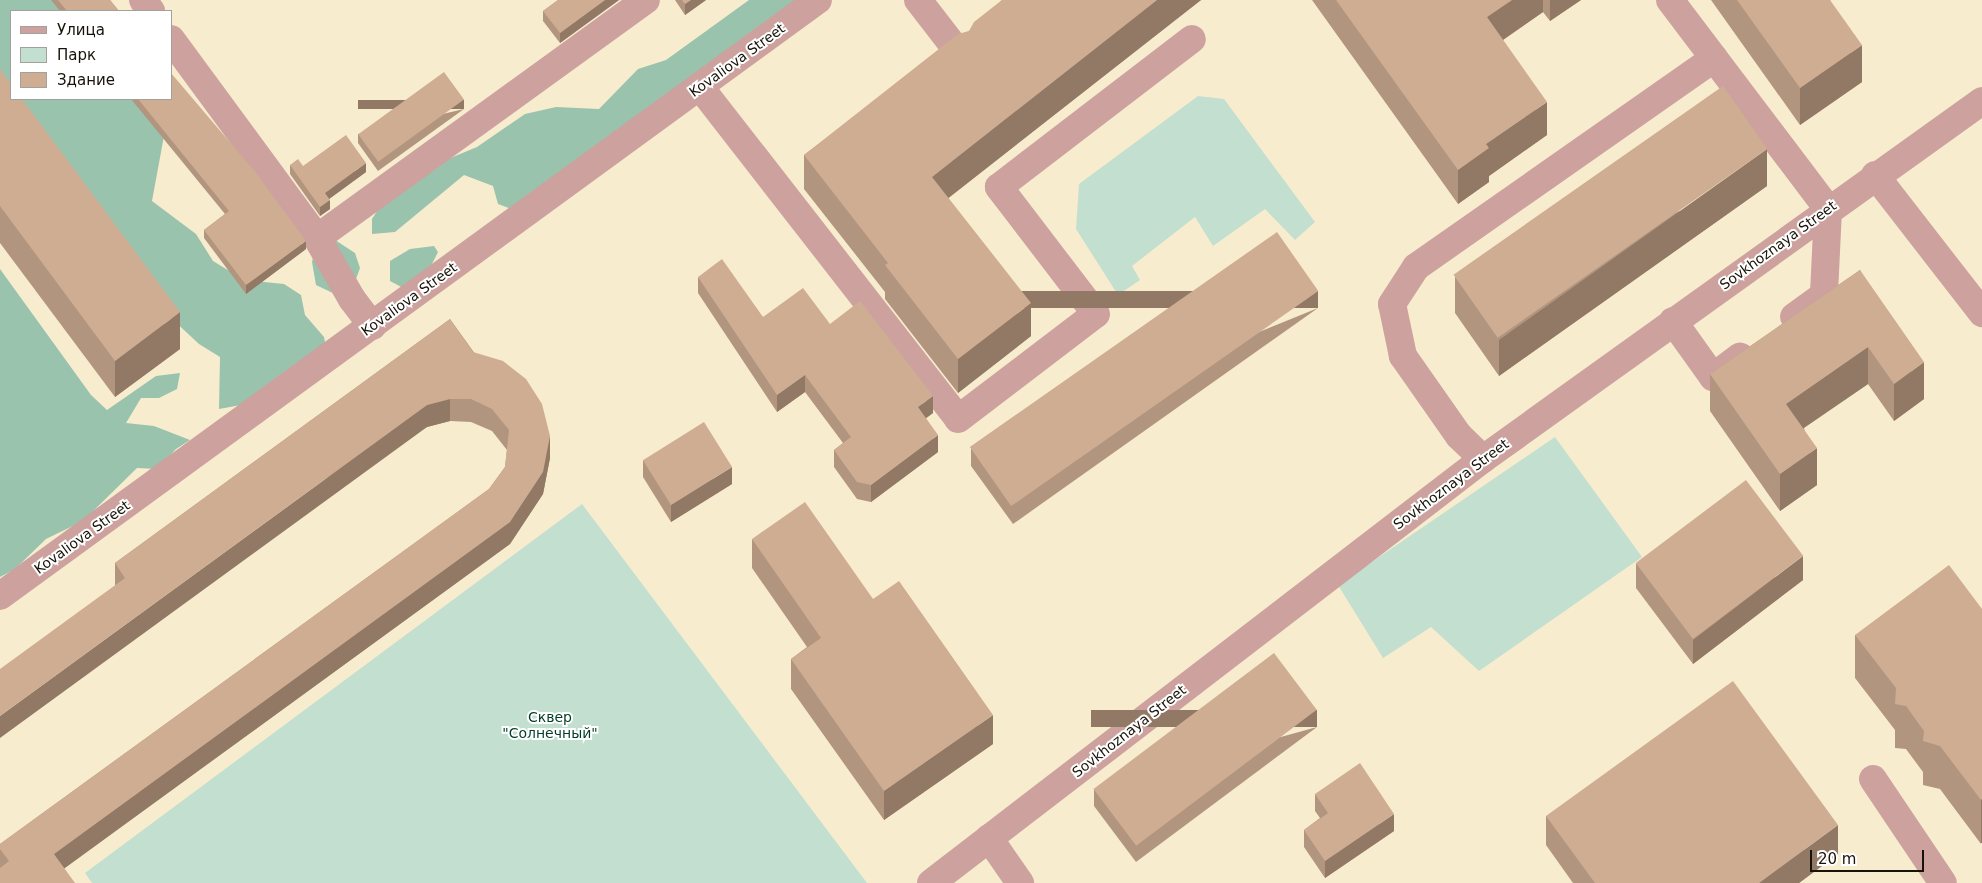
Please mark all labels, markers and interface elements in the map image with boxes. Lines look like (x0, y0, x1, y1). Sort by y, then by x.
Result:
legend (10, 10, 172, 100)
street label: Kovaliova Street (686, 20, 788, 100)
text: Улица (57, 21, 105, 39)
text: Парк (57, 46, 96, 64)
text: Здание (57, 71, 115, 89)
street label: Sovkhoznaya Street (1716, 197, 1840, 293)
street label: Kovaliova Street (358, 259, 460, 339)
street label: Sovkhoznaya Street (1390, 435, 1512, 533)
street label: Kovaliova Street (31, 497, 133, 577)
street label: Sovkhoznaya Street (1069, 681, 1189, 781)
park label: Сквер "Солнечный" (502, 709, 598, 742)
scale bar (1812, 840, 1926, 872)
text: 20 m (1818, 850, 1856, 868)

